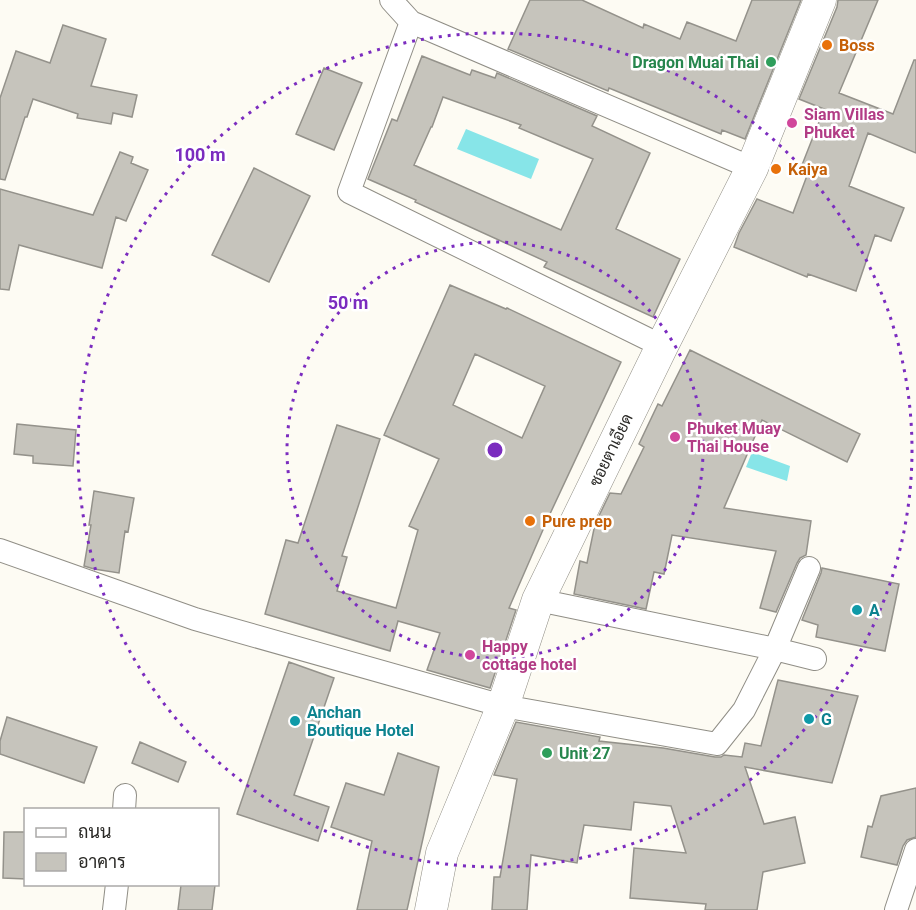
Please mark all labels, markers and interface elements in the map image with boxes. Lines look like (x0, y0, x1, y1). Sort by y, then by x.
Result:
place label: Boss (839, 36, 875, 55)
marker: Boss (820, 38, 834, 52)
place label: Dragon Muai Thai (632, 53, 759, 72)
marker: Dragon Muai Thai (764, 55, 778, 69)
place label: Siam Villas Phuket (804, 105, 884, 142)
marker: Siam Villas Phuket (785, 116, 799, 130)
text: 100 m (174, 144, 226, 165)
place label: Kaiya (788, 160, 828, 179)
marker: Kaiya (769, 162, 783, 176)
text: 50 m (328, 292, 368, 313)
street label: ซอยตาเอียด (583, 410, 637, 490)
place label: Phuket Muay Thai House (687, 419, 782, 456)
marker: Phuket Muay Thai House (668, 430, 682, 444)
centre of rings (485, 440, 505, 460)
place label: Pure prep (542, 512, 612, 531)
marker: Pure prep (523, 514, 537, 528)
place label: A (869, 601, 880, 620)
marker: A (850, 603, 864, 617)
place label: Happy cottage hotel (482, 637, 577, 674)
marker: Happy cottage hotel (463, 648, 477, 662)
place label: Anchan Boutique Hotel (307, 703, 414, 740)
place label: G (821, 710, 832, 729)
marker: G (802, 712, 816, 726)
marker: Anchan Boutique Hotel (288, 714, 302, 728)
place label: Unit 27 (559, 744, 611, 763)
marker: Unit 27 (540, 746, 554, 760)
legend (24, 808, 219, 886)
text: ถนน (78, 821, 111, 842)
text: อาคาร (78, 851, 126, 872)

